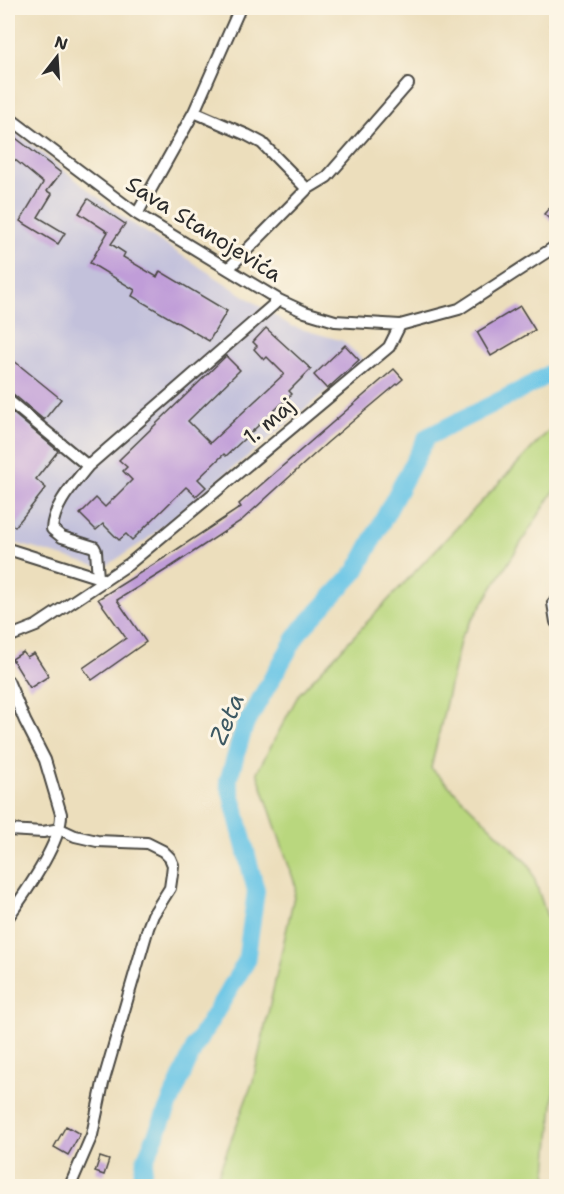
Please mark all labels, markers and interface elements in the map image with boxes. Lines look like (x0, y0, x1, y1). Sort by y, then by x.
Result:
north arrow (27, 27, 87, 87)
text: N (52, 31, 70, 55)
street label: Sava Stanojevića (121, 169, 288, 289)
street label: 1. maj (237, 391, 301, 451)
water label: Zeta (202, 688, 252, 750)

